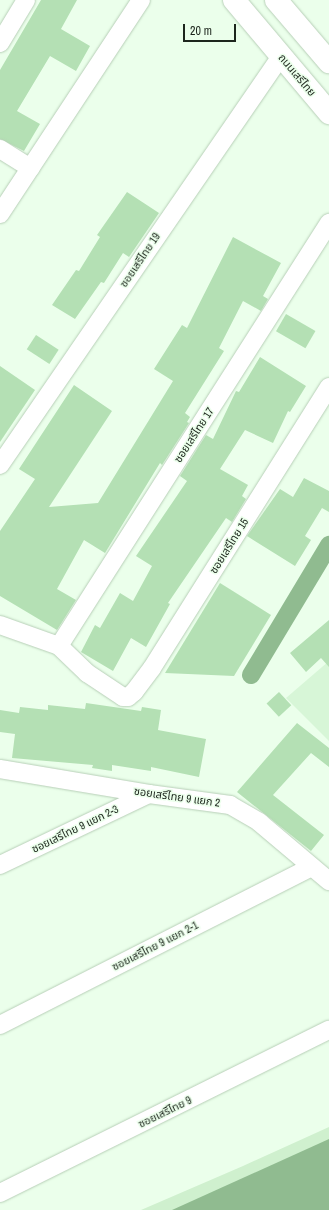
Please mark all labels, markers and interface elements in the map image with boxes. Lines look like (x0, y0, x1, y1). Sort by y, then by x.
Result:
scale bar (185, 16, 238, 42)
text: 20 m (190, 23, 212, 39)
street label: ถนนเสรีไทย (275, 51, 319, 99)
street label: ซอยเสรีไทย 19 (117, 230, 163, 290)
street label: ซอยเสรีไทย 17 (171, 405, 217, 465)
street label: ซอยเสรีไทย 15 (207, 516, 251, 576)
street label: ซอยเสรีไทย 9 แยก 2 (133, 784, 221, 810)
street label: ซอยเสรีไทย 9 แยก 2-3 (29, 802, 121, 856)
street label: ซอยเสรีไทย 9 แยก 2-1 (110, 919, 200, 973)
street label: ซอยเสรีไทย 9 (136, 1093, 194, 1131)

